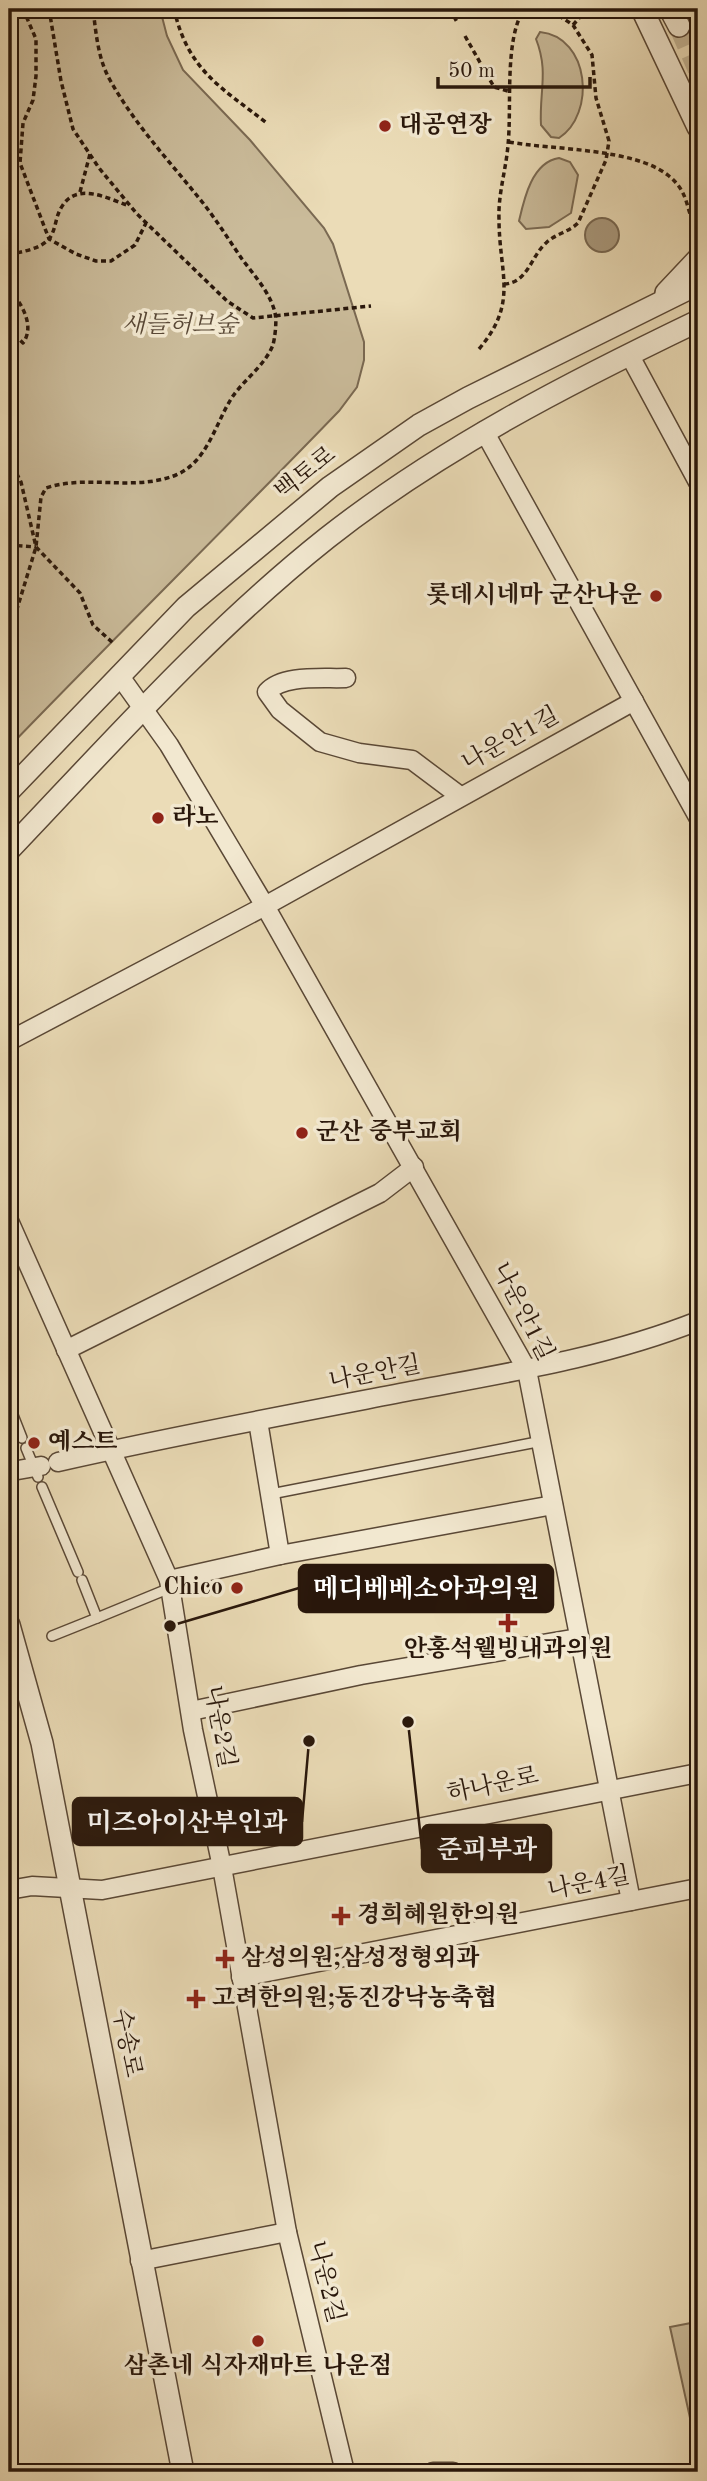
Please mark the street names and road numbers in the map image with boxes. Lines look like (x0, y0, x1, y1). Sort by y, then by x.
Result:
street label: 백토로 (270, 442, 341, 505)
street label: 나운안1길 (458, 702, 563, 776)
street label: 나운안1길 (487, 1258, 559, 1365)
street label: 나운안길 (327, 1351, 423, 1395)
street label: 나운2길 (200, 1683, 240, 1770)
street label: 하나운로 (445, 1763, 541, 1807)
street label: 나운4길 (545, 1862, 632, 1904)
street label: 수송로 (108, 2006, 147, 2079)
street label: 나운2길 (303, 2238, 349, 2325)

